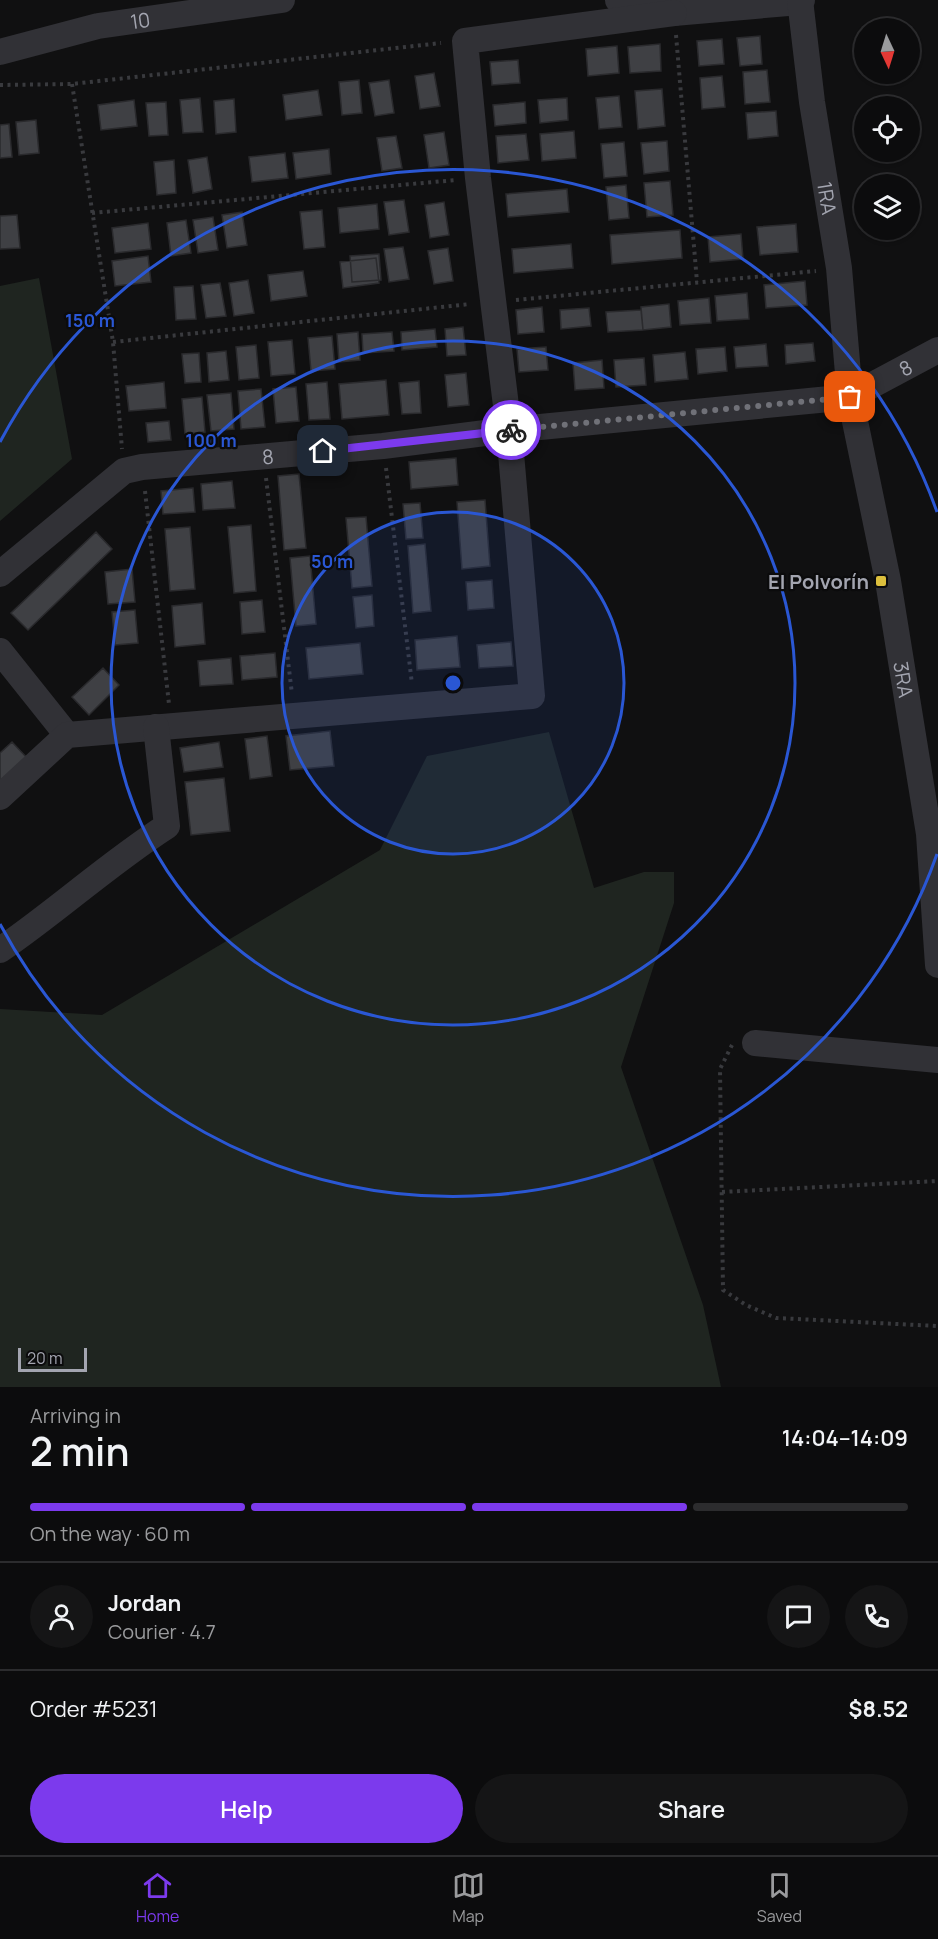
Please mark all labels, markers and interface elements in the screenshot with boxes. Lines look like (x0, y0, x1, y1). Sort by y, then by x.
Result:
street label: 10 (128, 5, 152, 35)
north arrow (854, 18, 920, 84)
map controls (854, 18, 920, 240)
button: locate (854, 96, 920, 162)
button: layers (854, 174, 920, 240)
street label: 1RA (812, 180, 844, 217)
text: 150 m (65, 308, 115, 332)
street label: 8 (894, 353, 917, 382)
pin (824, 371, 875, 422)
icon: bag (833, 380, 866, 413)
courier (481, 400, 541, 460)
icon: bike (495, 414, 528, 447)
pin (297, 425, 348, 476)
text: 100 m (185, 428, 237, 452)
icon: home (306, 434, 339, 467)
street label: 8 (261, 442, 275, 470)
text: 50 m (311, 549, 353, 573)
place label: El Polvorín (768, 568, 869, 595)
marker: El Polvorín (874, 574, 888, 588)
street label: 3RA (888, 659, 920, 700)
centre of rings (443, 673, 463, 693)
scale bar (18, 1345, 87, 1372)
text: 20 m (27, 1347, 63, 1369)
text: Arriving in (30, 1402, 121, 1429)
text: 14:04–14:09 (782, 1423, 908, 1453)
text: 2 min (30, 1424, 129, 1478)
text: On the way · 60 m (30, 1520, 190, 1547)
button: person (30, 1585, 93, 1648)
button: chat (767, 1585, 830, 1648)
button: phone (845, 1585, 908, 1648)
text: Jordan (108, 1588, 181, 1618)
text: Courier · 4.7 (108, 1618, 216, 1645)
text: Order #5231 (30, 1694, 157, 1724)
text: $8.52 (849, 1694, 908, 1724)
button: Help (30, 1774, 463, 1843)
button: Share (475, 1774, 908, 1843)
tab: Home (136, 1869, 179, 1927)
tab: Map (452, 1869, 485, 1927)
tab: Saved (757, 1869, 802, 1927)

